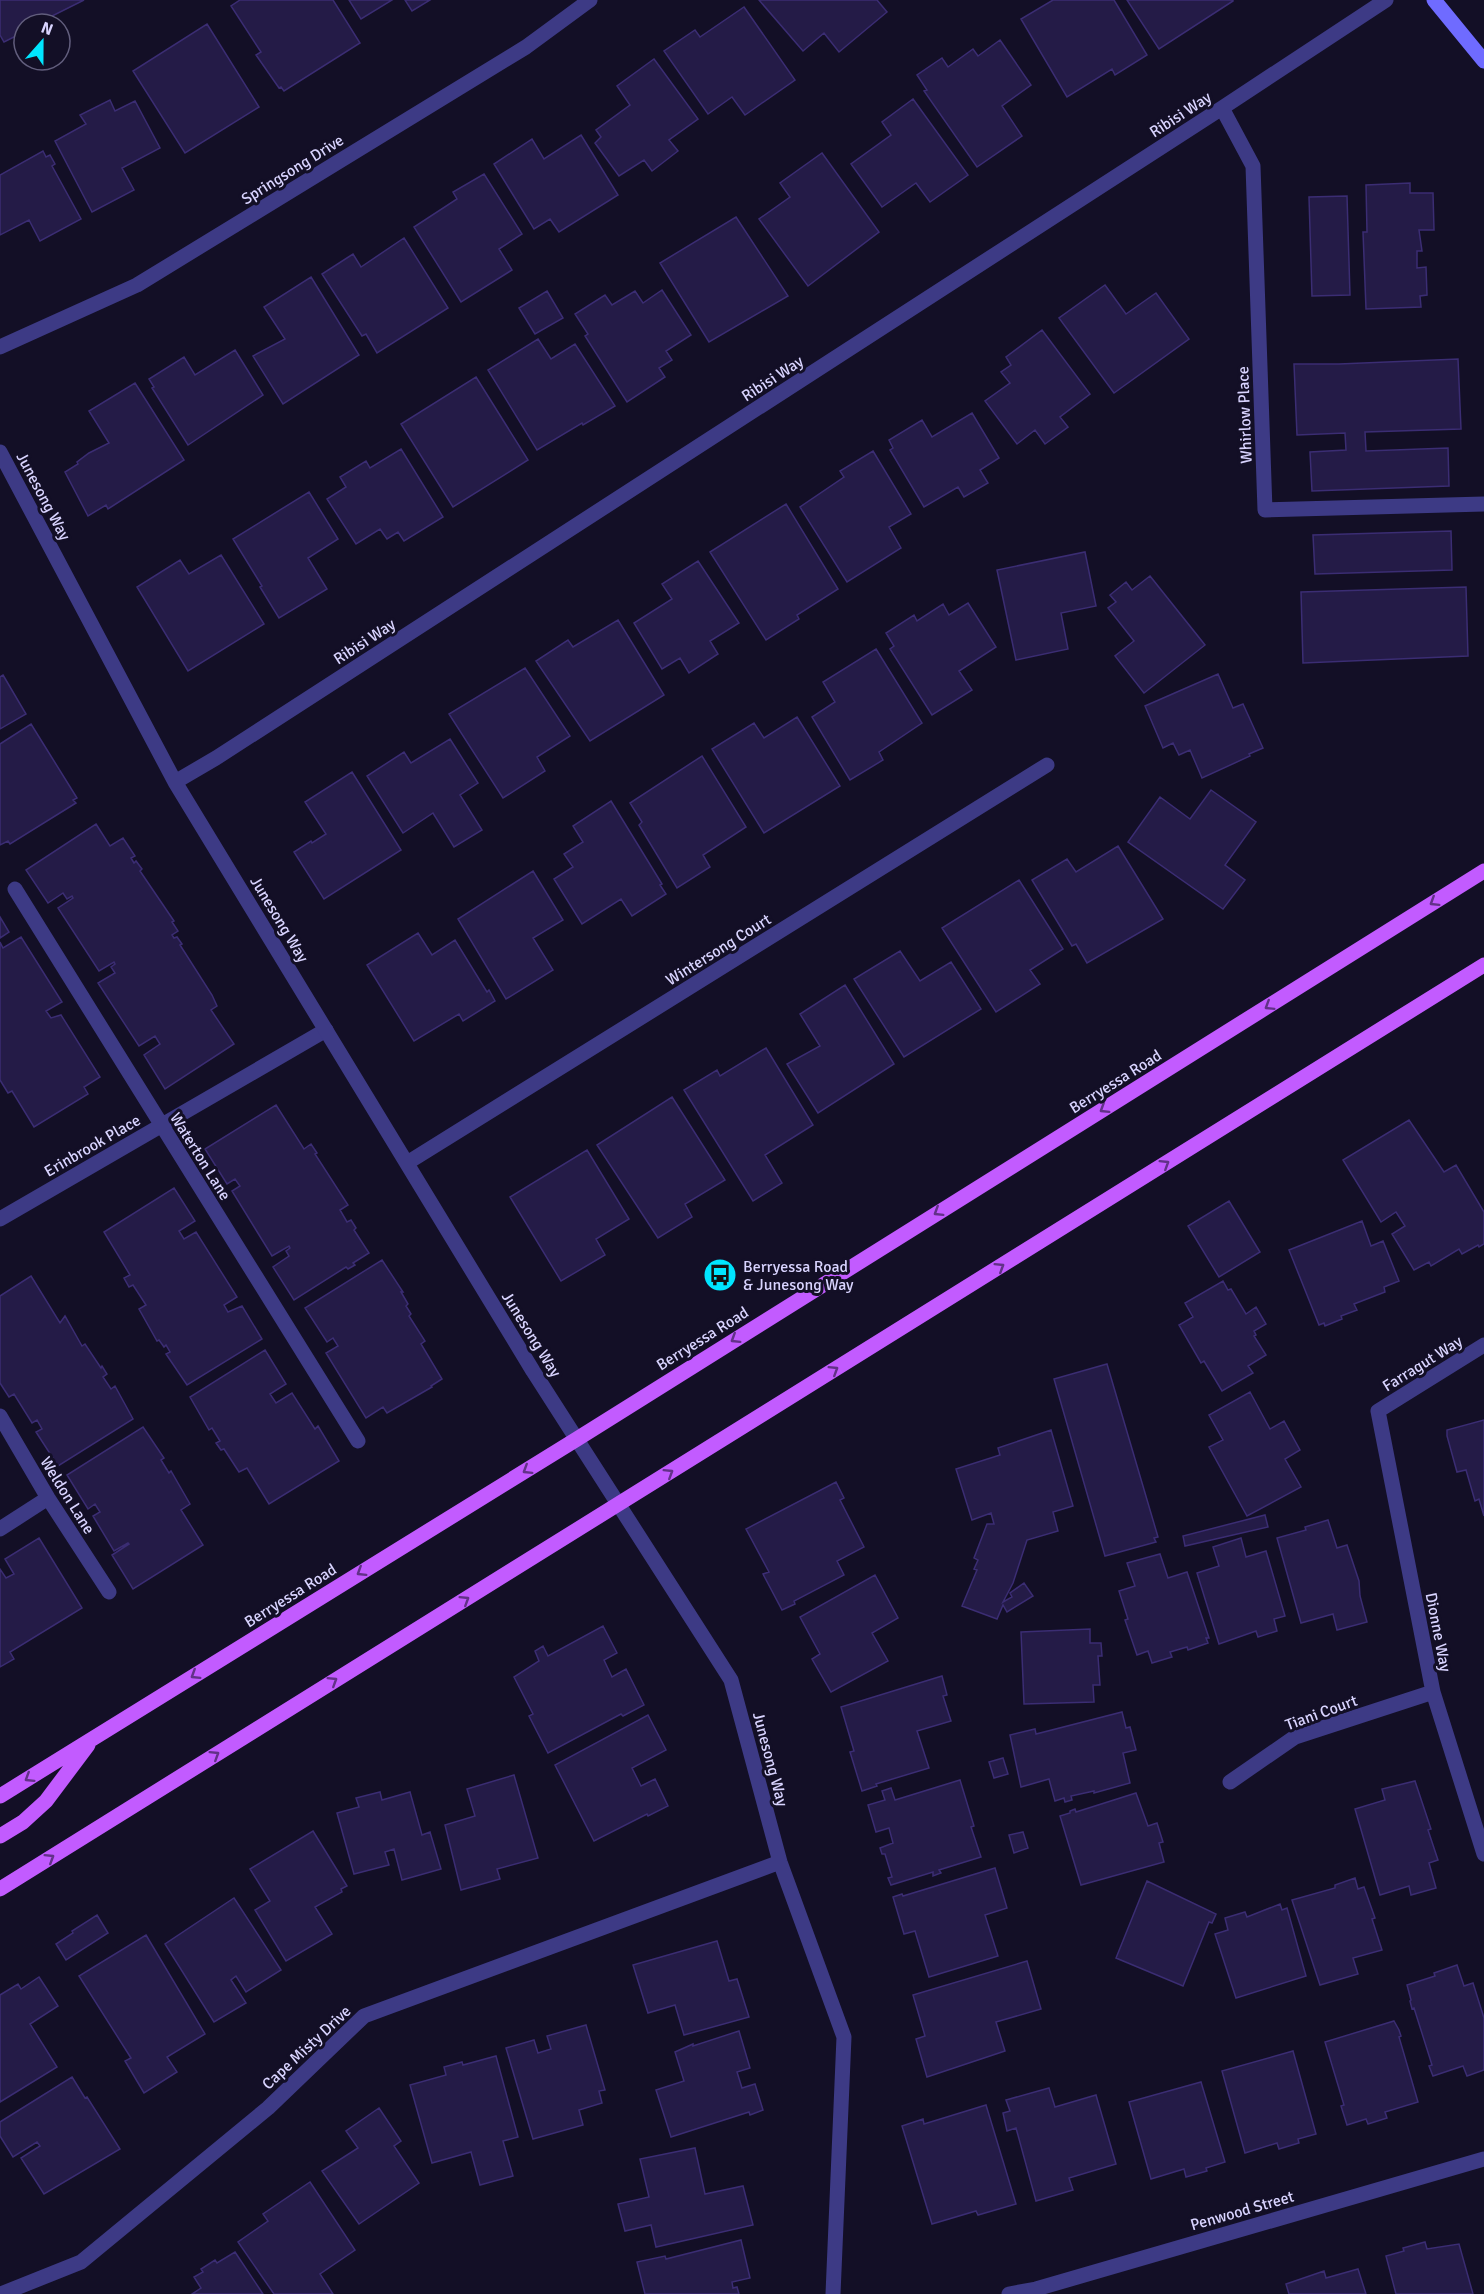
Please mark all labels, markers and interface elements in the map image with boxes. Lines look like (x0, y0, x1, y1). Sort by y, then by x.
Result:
north arrow (12, 12, 72, 72)
text: N (38, 18, 56, 40)
street label: Ribisi Way (1146, 87, 1216, 142)
street label: Springsong Drive (238, 130, 347, 209)
street label: Ribisi Way (738, 351, 808, 406)
street label: Whirlow Place (1233, 366, 1257, 464)
street label: Junesong Way (11, 449, 75, 544)
street label: Ribisi Way (330, 614, 400, 669)
street label: Junesong Way (246, 873, 313, 967)
one-way arrow (1430, 895, 1440, 907)
street label: Wintersong Court (662, 909, 775, 990)
one-way arrow (1265, 998, 1275, 1010)
street label: Berryessa Road (1066, 1046, 1165, 1118)
one-way arrow (1099, 1101, 1110, 1112)
street label: Waterton Lane (165, 1109, 235, 1204)
street label: Erinbrook Place (41, 1110, 144, 1181)
one-way arrow (1158, 1160, 1169, 1171)
one-way arrow (934, 1205, 944, 1217)
bus stop icon: Berryessa Road & Junesong Way (702, 1257, 738, 1293)
place label: Berryessa Road & Junesong Way (743, 1257, 854, 1295)
one-way arrow (994, 1263, 1004, 1275)
street label: Junesong Way (497, 1288, 566, 1381)
street label: Berryessa Road (653, 1303, 752, 1375)
street label: Farragut Way (1379, 1331, 1467, 1396)
one-way arrow (731, 1332, 741, 1344)
one-way arrow (828, 1367, 839, 1378)
street label: Weldon Lane (35, 1453, 99, 1538)
one-way arrow (523, 1462, 533, 1474)
one-way arrow (663, 1469, 673, 1481)
street label: Berryessa Road (241, 1560, 340, 1632)
one-way arrow (357, 1565, 367, 1577)
street label: Dionne Way (1421, 1591, 1456, 1674)
one-way arrow (458, 1596, 469, 1607)
one-way arrow (191, 1667, 201, 1679)
one-way arrow (327, 1677, 337, 1689)
street label: Tiani Court (1283, 1691, 1361, 1735)
street label: Junesong Way (748, 1710, 792, 1809)
one-way arrow (209, 1750, 219, 1762)
one-way arrow (25, 1770, 36, 1781)
one-way arrow (44, 1853, 54, 1865)
street label: Cape Misty Drive (258, 2001, 355, 2094)
street label: Penwood Street (1188, 2187, 1297, 2235)

